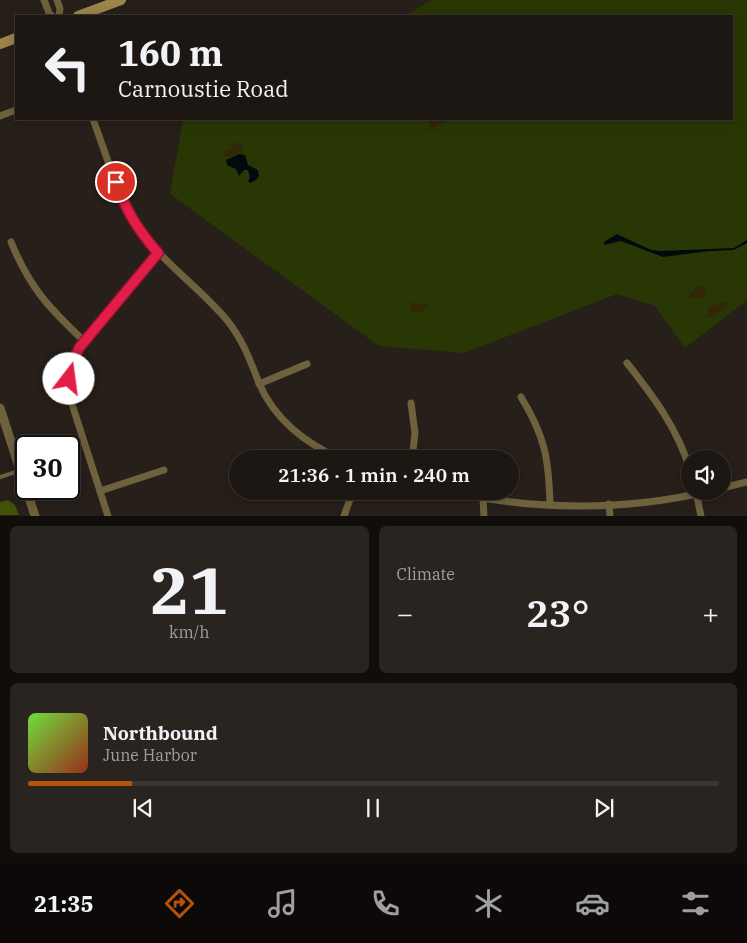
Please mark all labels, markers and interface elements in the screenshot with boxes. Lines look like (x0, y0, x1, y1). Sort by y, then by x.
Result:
text: 160 m (118, 30, 223, 76)
icon: left (35, 35, 100, 100)
text: Carnoustie Road (118, 74, 289, 103)
pin (95, 161, 137, 203)
icon: arrive (102, 168, 130, 196)
position arrow (42, 352, 94, 404)
speed limit sign: 30 (15, 435, 80, 500)
map controls (681, 450, 731, 500)
button: sound (681, 450, 731, 500)
text: 21:36 · 1 min · 240 m (278, 463, 470, 487)
text: 21 (150, 547, 228, 632)
text: Climate (397, 564, 455, 584)
text: 23° (526, 588, 589, 637)
text: − (397, 595, 413, 632)
text: + (702, 595, 719, 632)
text: km/h (169, 622, 209, 642)
text: Northbound (103, 721, 218, 745)
text: June Harbor (103, 745, 197, 765)
icon: previous (129, 794, 157, 822)
icon: pause (359, 794, 387, 822)
icon: next (590, 794, 618, 822)
icon: directions (162, 886, 197, 921)
icon: music (265, 886, 300, 921)
icon: phone (368, 886, 403, 921)
icon: climate (471, 886, 506, 921)
icon: car (575, 886, 610, 921)
icon: filters (678, 886, 713, 921)
text: 21:35 (34, 889, 94, 918)

